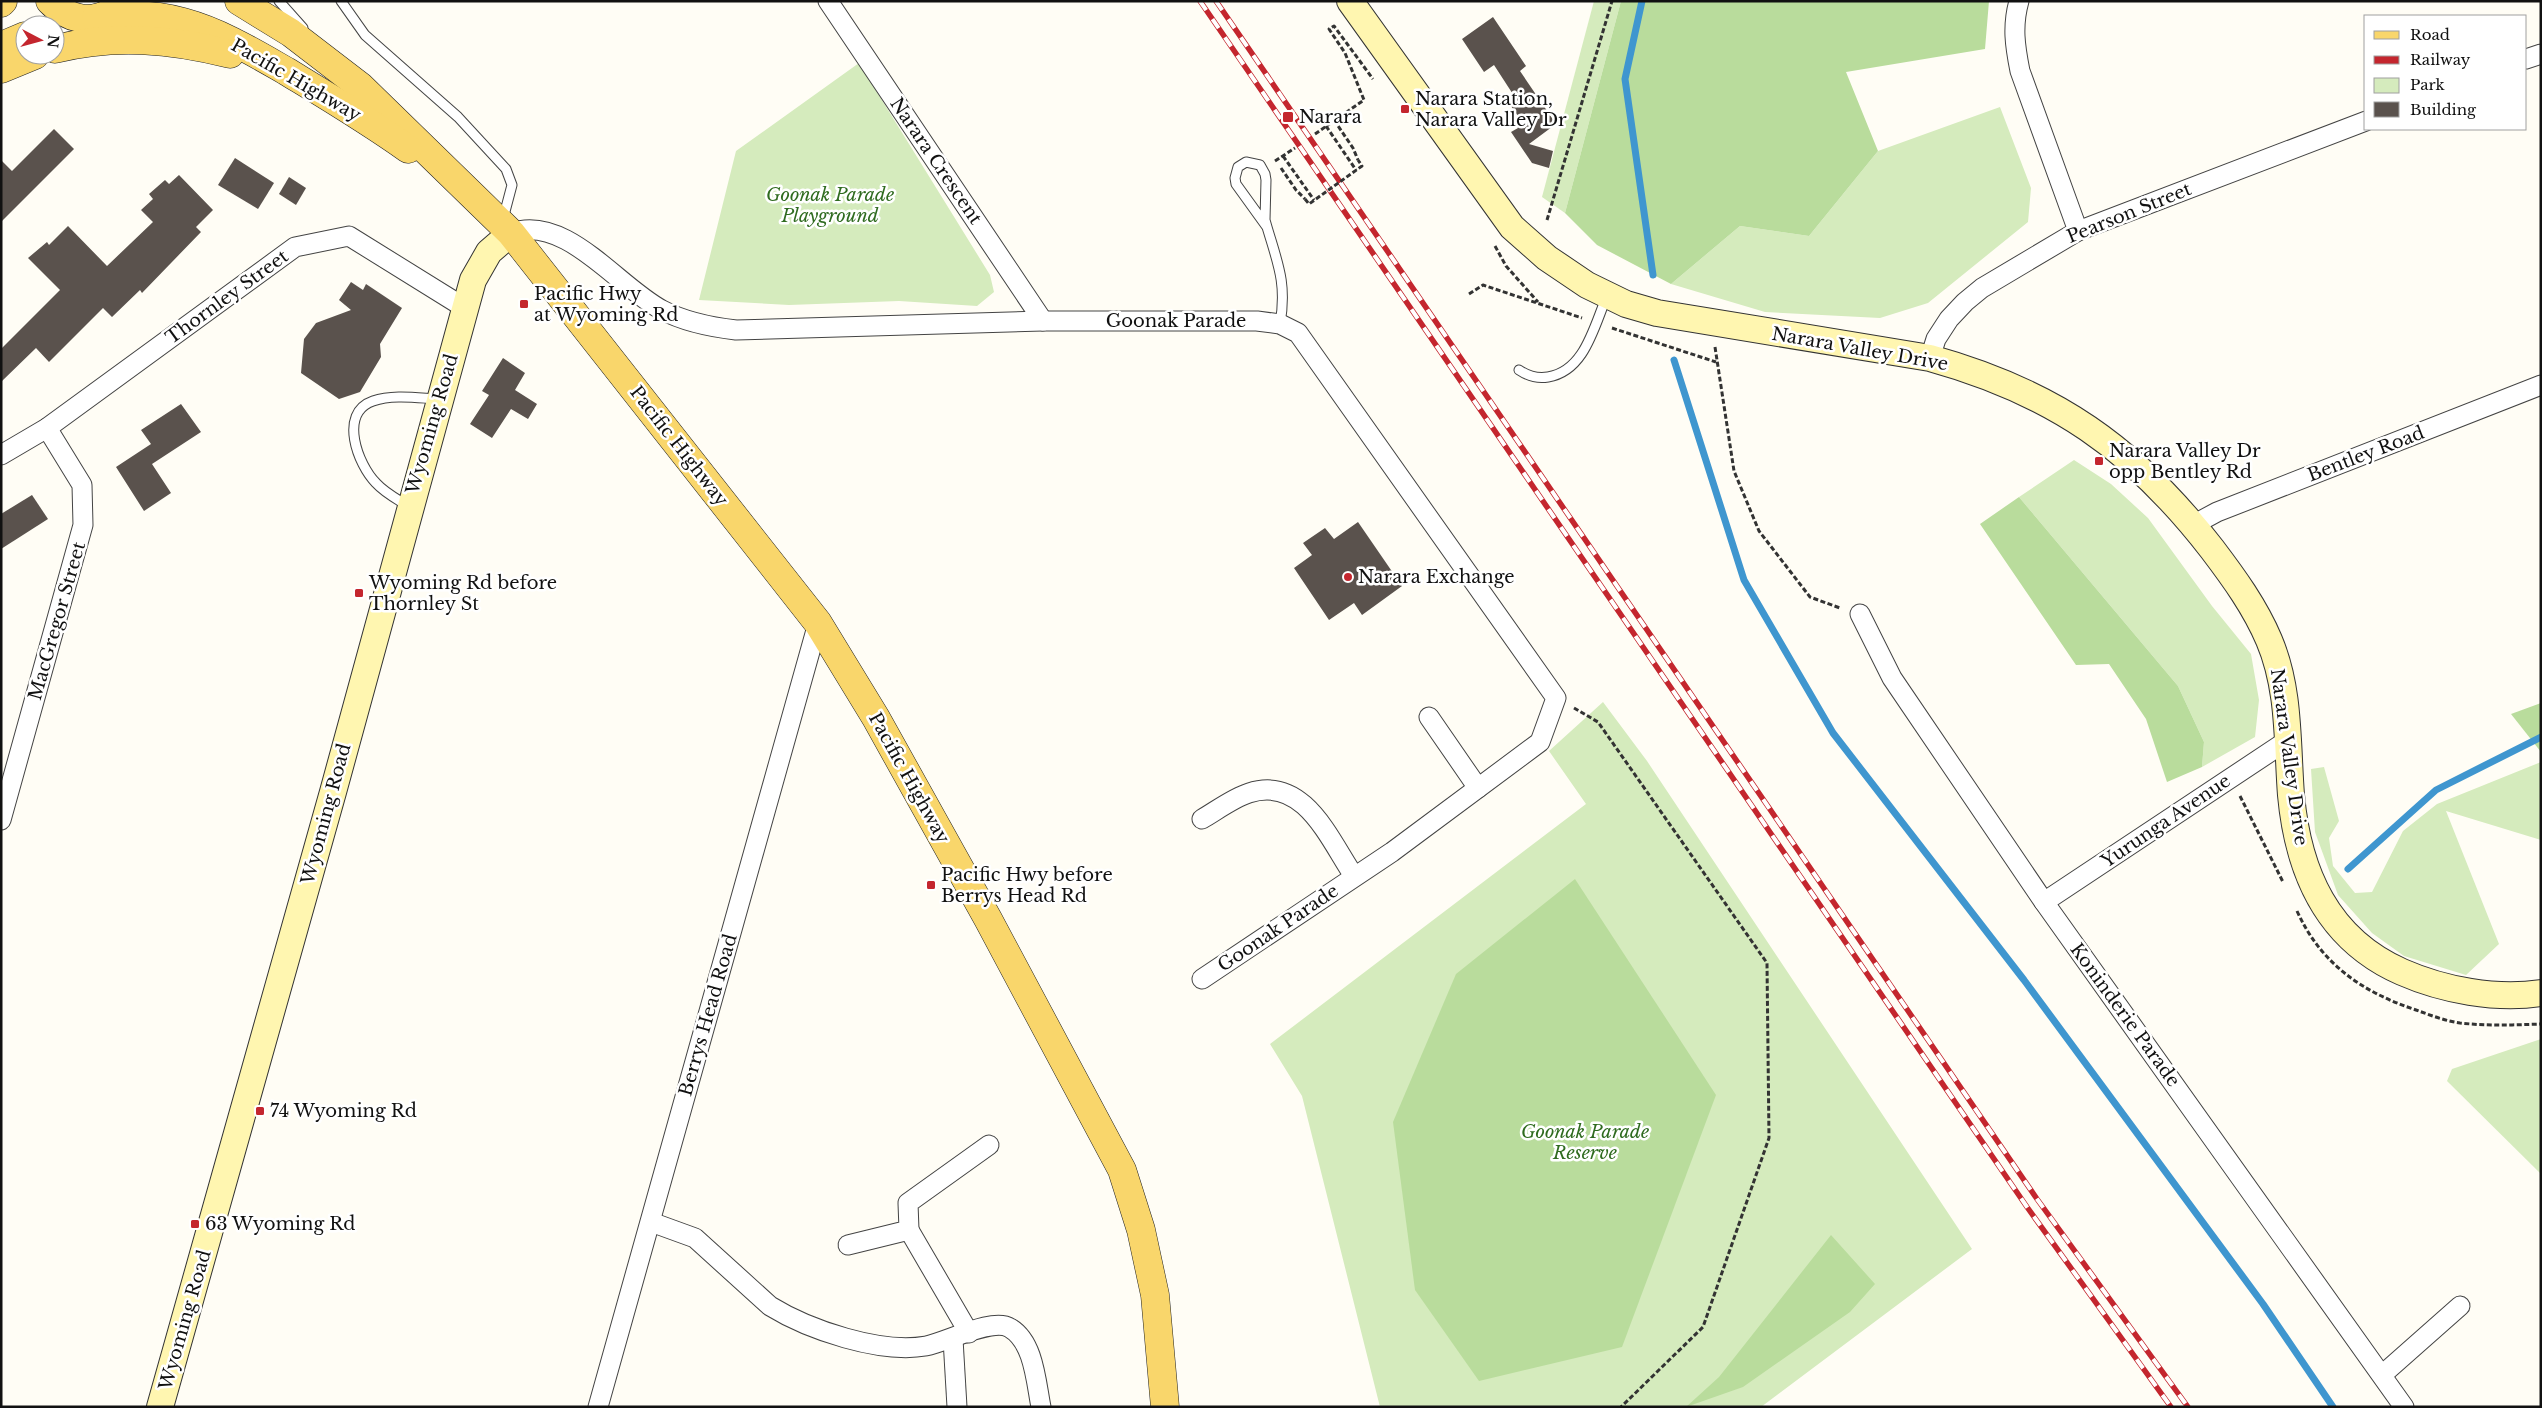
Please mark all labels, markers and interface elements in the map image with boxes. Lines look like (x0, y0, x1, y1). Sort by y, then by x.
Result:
north arrow (15, 15, 65, 65)
legend (2364, 15, 2527, 130)
text: Road (2410, 25, 2450, 44)
text: N (43, 34, 63, 49)
street label: Pacific Highway (227, 34, 365, 126)
text: Railway (2410, 50, 2471, 69)
text: Park (2410, 75, 2446, 94)
place label: Narara Station, Narara Valley Dr (1415, 88, 1567, 131)
street label: Narara Crescent (885, 93, 987, 229)
text: Building (2410, 100, 2477, 119)
marker: Narara Station, Narara Valley Dr (1399, 103, 1411, 115)
place label: Narara (1299, 106, 1362, 128)
marker: Narara (1281, 110, 1295, 124)
street label: Pearson Street (2064, 178, 2195, 248)
park label: Goonak Parade Playground (766, 184, 894, 227)
street label: Thornley Street (162, 245, 293, 349)
place label: Pacific Hwy at Wyoming Rd (534, 283, 678, 326)
marker: Pacific Hwy at Wyoming Rd (518, 298, 530, 310)
street label: Goonak Parade (1106, 310, 1246, 332)
street label: Narara Valley Drive (1770, 323, 1950, 375)
street label: Wyoming Road (401, 351, 463, 498)
street label: Pacific Highway (625, 382, 733, 511)
street label: Bentley Road (2305, 422, 2427, 486)
place label: Narara Valley Dr opp Bentley Rd (2109, 440, 2261, 483)
marker: Narara Valley Dr opp Bentley Rd (2093, 455, 2105, 467)
street label: MacGregor Street (24, 539, 90, 703)
place label: Narara Exchange (1358, 566, 1515, 588)
marker: Narara Exchange (1342, 571, 1354, 583)
place label: Wyoming Rd before Thornley St (368, 572, 557, 615)
marker: Wyoming Rd before Thornley St (353, 587, 365, 599)
street label: Narara Valley Drive (2266, 667, 2312, 847)
street label: Pacific Highway (864, 709, 954, 848)
street label: Wyoming Road (296, 741, 355, 888)
street label: Yurunga Avenue (2096, 770, 2235, 873)
place label: Pacific Hwy before Berrys Head Rd (941, 864, 1113, 907)
marker: Pacific Hwy before Berrys Head Rd (925, 879, 937, 891)
street label: Goonak Parade (1214, 880, 1342, 976)
street label: Berrys Head Road (674, 931, 742, 1099)
street label: Koninderie Parade (2066, 939, 2184, 1091)
place label: 74 Wyoming Rd (270, 1100, 417, 1122)
marker: 74 Wyoming Rd (254, 1105, 266, 1117)
park label: Goonak Parade Reserve (1521, 1121, 1649, 1164)
place label: 63 Wyoming Rd (205, 1213, 355, 1235)
marker: 63 Wyoming Rd (189, 1218, 201, 1230)
street label: Wyoming Road (154, 1247, 216, 1394)

